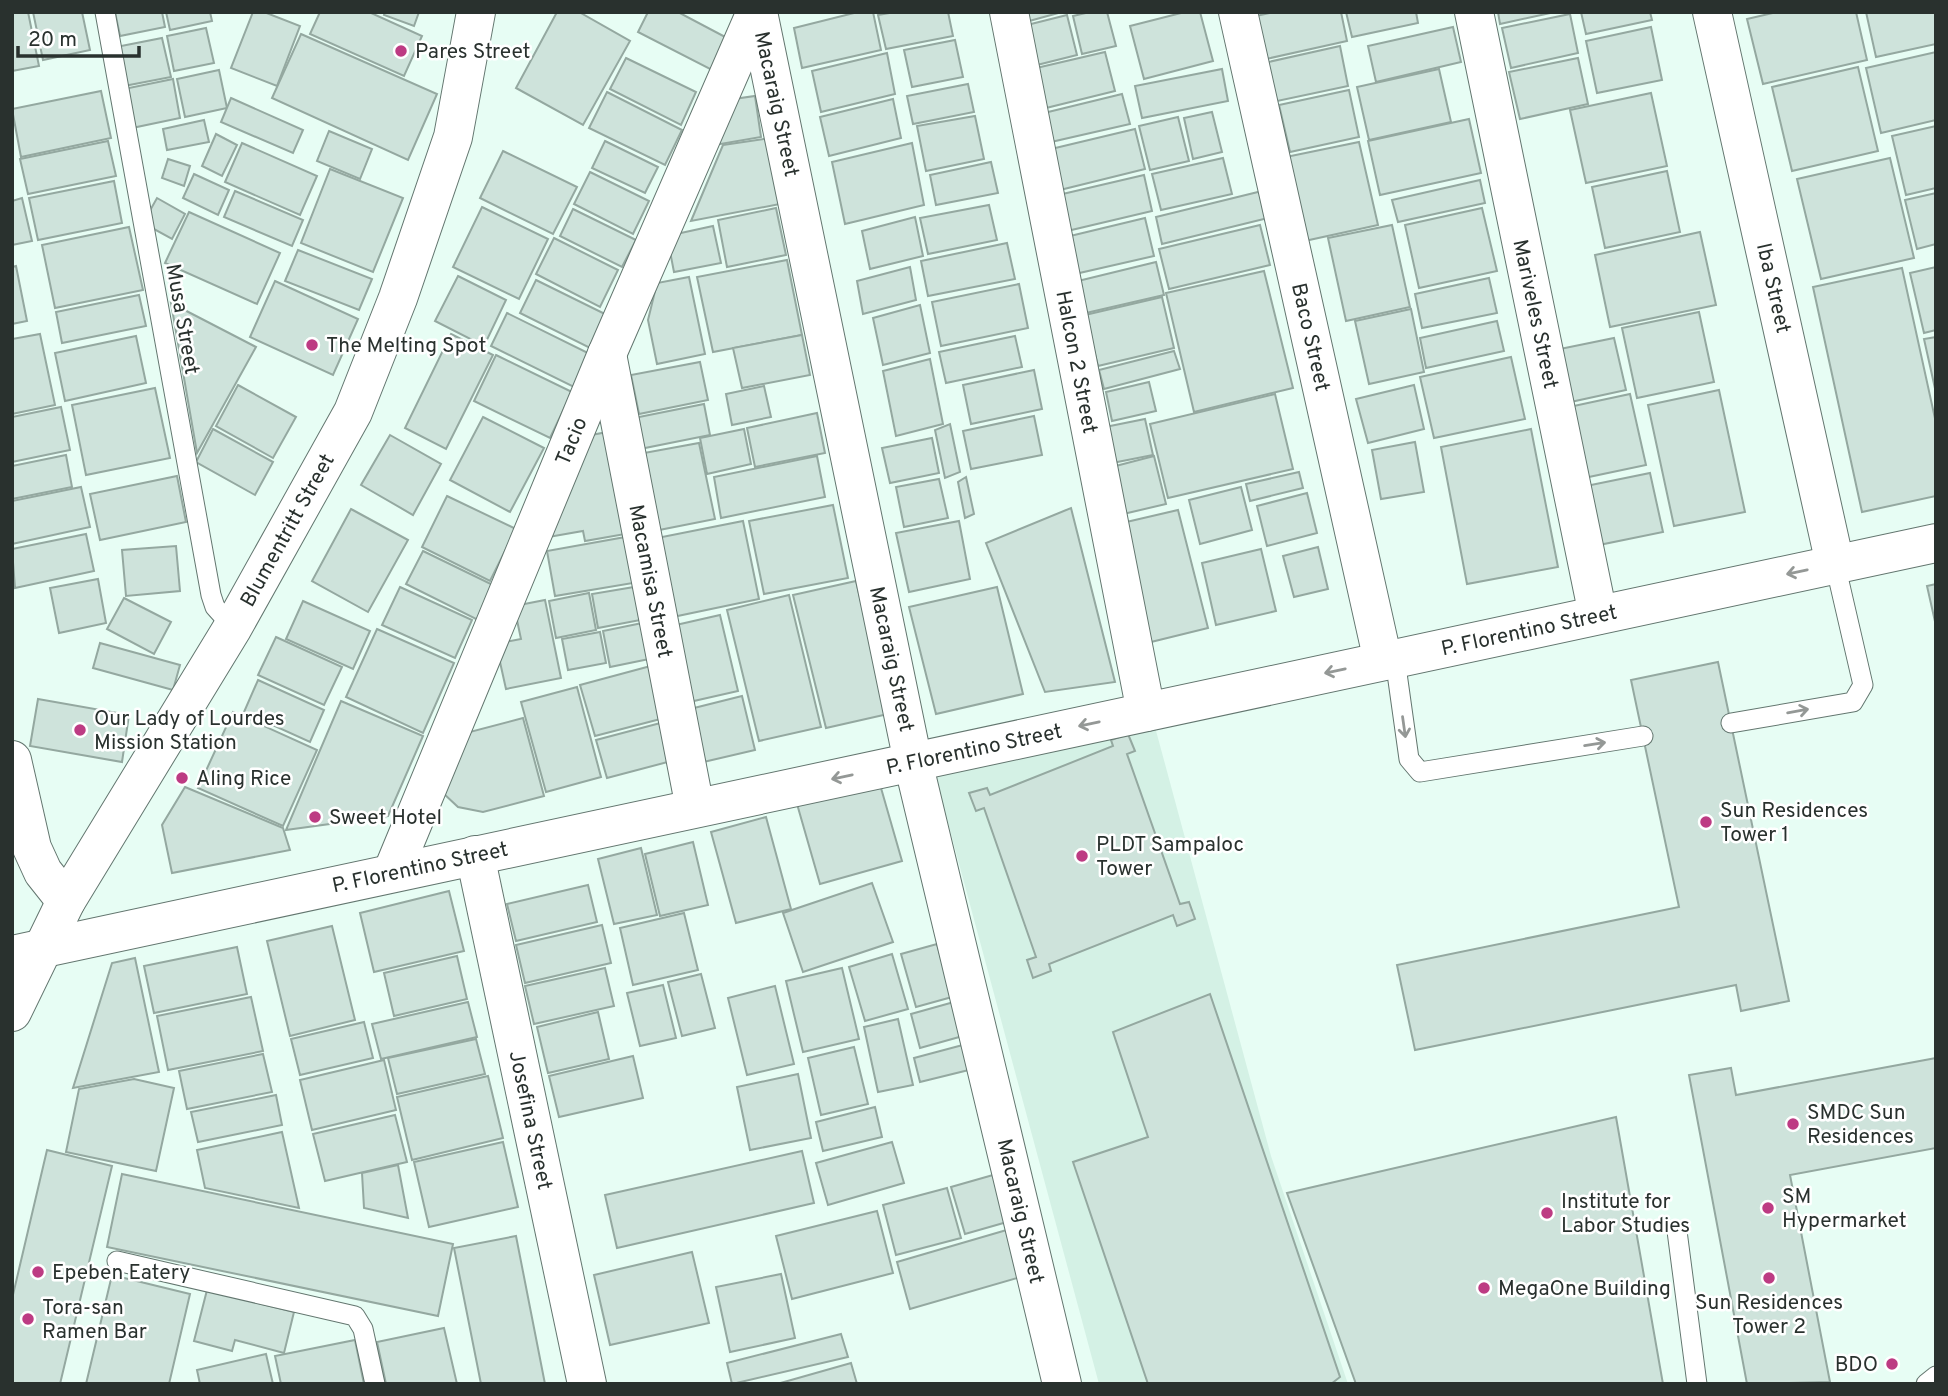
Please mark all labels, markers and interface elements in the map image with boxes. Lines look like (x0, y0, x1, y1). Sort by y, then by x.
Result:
scale bar (18, 14, 138, 58)
text: 20 m (28, 27, 77, 54)
street label: Macaraig Street (747, 29, 804, 179)
place label: Pares Street (415, 39, 530, 66)
marker: Pares Street (393, 43, 409, 59)
street label: Mariveles Street (1506, 237, 1564, 392)
street label: Iba Street (1749, 241, 1796, 336)
street label: Musa Street (158, 262, 205, 377)
street label: Baco Street (1284, 280, 1335, 394)
street label: Halcon 2 Street (1048, 288, 1103, 436)
place label: The Melting Spot (326, 333, 486, 360)
marker: The Melting Spot (304, 337, 320, 353)
street label: Tacio (550, 413, 595, 470)
street label: Blumentritt Street (235, 449, 342, 612)
street label: Macamisa Street (621, 502, 678, 660)
one-way arrow (1786, 566, 1809, 580)
street label: Macaraig Street (862, 584, 919, 734)
street label: P. Florentino Street (1439, 600, 1620, 663)
one-way arrow (1324, 665, 1347, 679)
one-way arrow (1786, 704, 1809, 717)
place label: Our Lady of Lourdes Mission Station (94, 706, 285, 757)
one-way arrow (1398, 715, 1411, 737)
one-way arrow (1078, 718, 1101, 732)
street label: P. Florentino Street (884, 719, 1065, 782)
marker: Our Lady of Lourdes Mission Station (72, 722, 88, 738)
one-way arrow (1583, 737, 1606, 750)
place label: Aling Rice (196, 766, 291, 793)
marker: Aling Rice (174, 770, 190, 786)
one-way arrow (831, 770, 854, 784)
place label: Sun Residences Tower 1 (1720, 798, 1868, 849)
place label: Sweet Hotel (329, 805, 442, 832)
marker: Sweet Hotel (307, 809, 323, 825)
marker: Sun Residences Tower 1 (1698, 814, 1714, 830)
place label: PLDT Sampaloc Tower (1096, 832, 1244, 883)
street label: P. Florentino Street (330, 837, 511, 900)
marker: PLDT Sampaloc Tower (1074, 848, 1090, 864)
street label: Josefina Street (502, 1048, 557, 1192)
place label: SMDC Sun Residences (1807, 1100, 1914, 1151)
marker: SMDC Sun Residences (1785, 1116, 1801, 1132)
street label: Macaraig Street (990, 1136, 1049, 1286)
place label: SM Hypermarket (1782, 1184, 1907, 1235)
place label: Institute for Labor Studies (1561, 1189, 1690, 1240)
marker: SM Hypermarket (1760, 1200, 1776, 1216)
marker: Institute for Labor Studies (1539, 1205, 1555, 1221)
place label: Epeben Eatery (52, 1260, 190, 1287)
marker: Epeben Eatery (30, 1264, 46, 1280)
marker: Sun Residences Tower 2 (1761, 1270, 1777, 1286)
place label: MegaOne Building (1498, 1276, 1671, 1303)
marker: MegaOne Building (1476, 1280, 1492, 1296)
place label: Sun Residences Tower 2 (1695, 1290, 1843, 1341)
place label: Tora-san Ramen Bar (42, 1295, 147, 1346)
marker: Tora-san Ramen Bar (20, 1311, 36, 1327)
place label: BDO (1835, 1352, 1878, 1379)
marker: BDO (1884, 1356, 1900, 1372)

